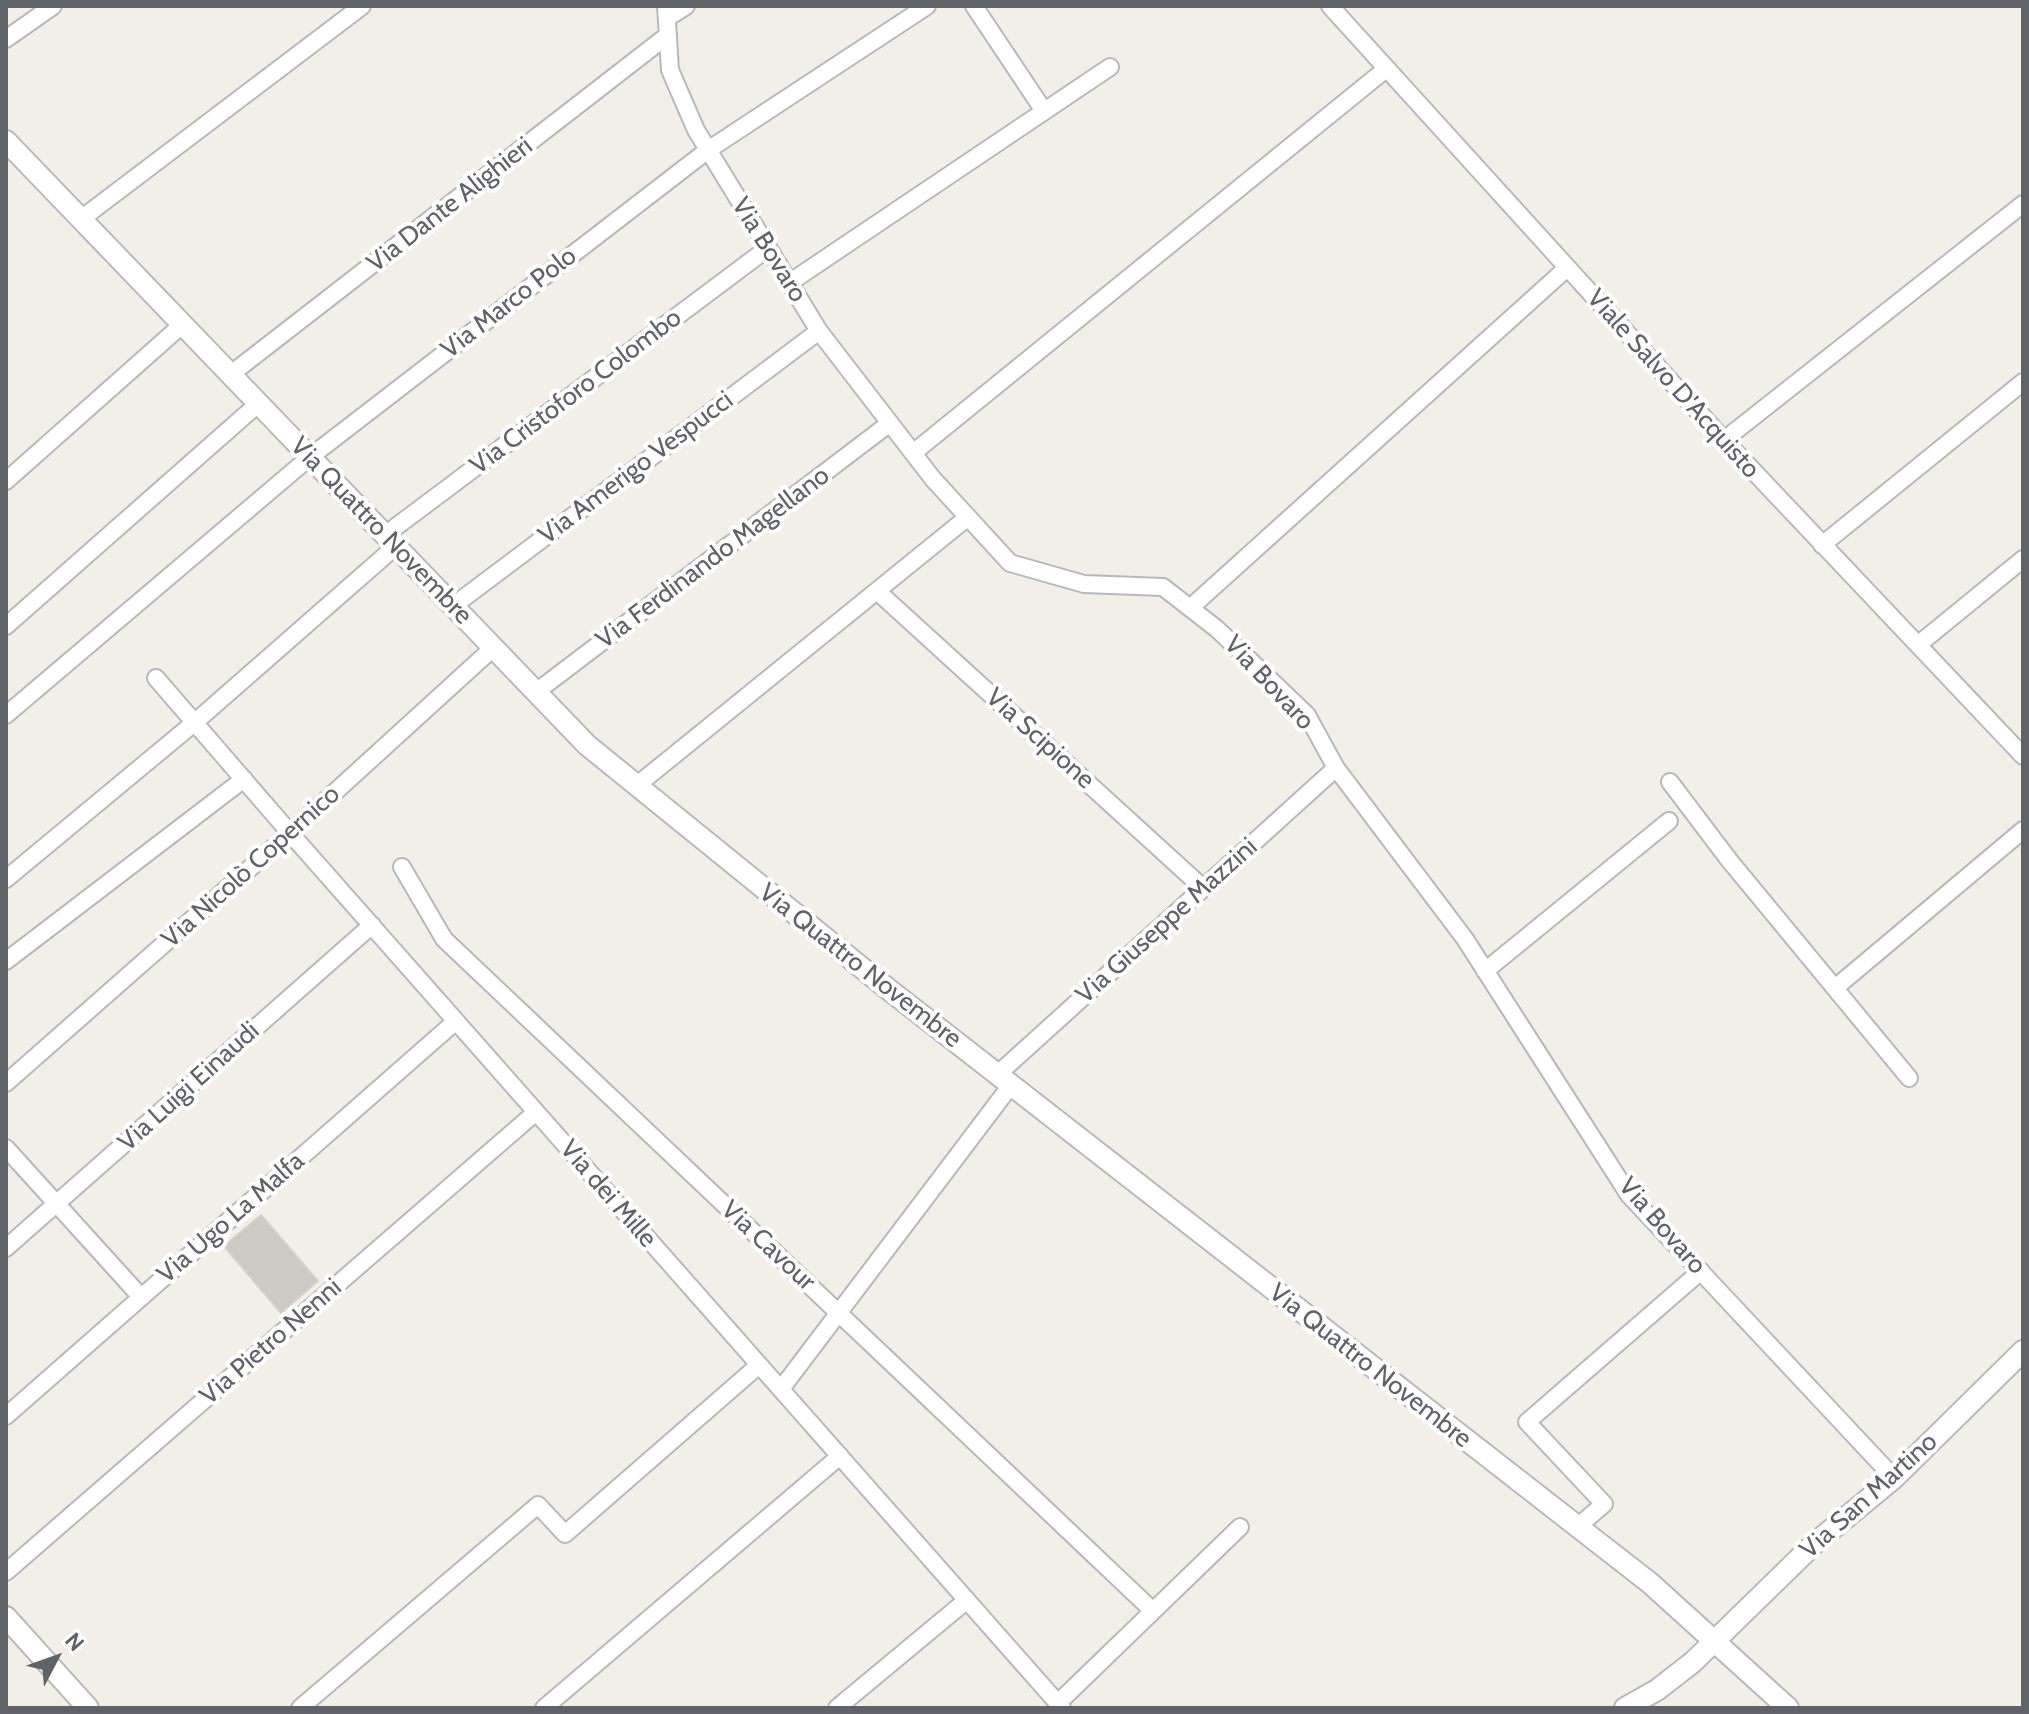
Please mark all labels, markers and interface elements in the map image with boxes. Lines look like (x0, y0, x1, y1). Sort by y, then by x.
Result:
street label: Via Dante Alighieri (361, 131, 539, 279)
street label: Via Bovaro (725, 192, 813, 308)
street label: Via Marco Polo (435, 241, 583, 365)
street label: Viale Salvo D'Acquisto (1580, 283, 1766, 485)
street label: Via Cristoforo Colombo (464, 302, 688, 482)
street label: Via Amerigo Vespucci (533, 385, 739, 551)
street label: Via Quattro Novembre (283, 431, 479, 631)
street label: Via Ferdinando Magellano (590, 460, 836, 656)
street label: Via Bovaro (1217, 629, 1321, 737)
street label: Via Scipione (979, 682, 1101, 796)
street label: Via Nicolò Copernico (156, 779, 346, 955)
street label: Via Giuseppe Mazzini (1070, 831, 1264, 1011)
street label: Via Quattro Novembre (753, 877, 967, 1055)
street label: Via Luigi Einaudi (112, 1016, 266, 1158)
street label: Via dei Mille (553, 1134, 663, 1254)
street label: Via Ugo La Malfa (151, 1146, 311, 1290)
street label: Via Bovaro (1612, 1171, 1712, 1281)
street label: Via Cavour (714, 1194, 822, 1298)
street label: Via Pietro Nenni (194, 1272, 348, 1412)
street label: Via Quattro Novembre (1263, 1277, 1477, 1455)
street label: Via San Martino (1794, 1426, 1944, 1566)
north arrow (16, 1618, 96, 1698)
text: N (59, 1627, 90, 1657)

